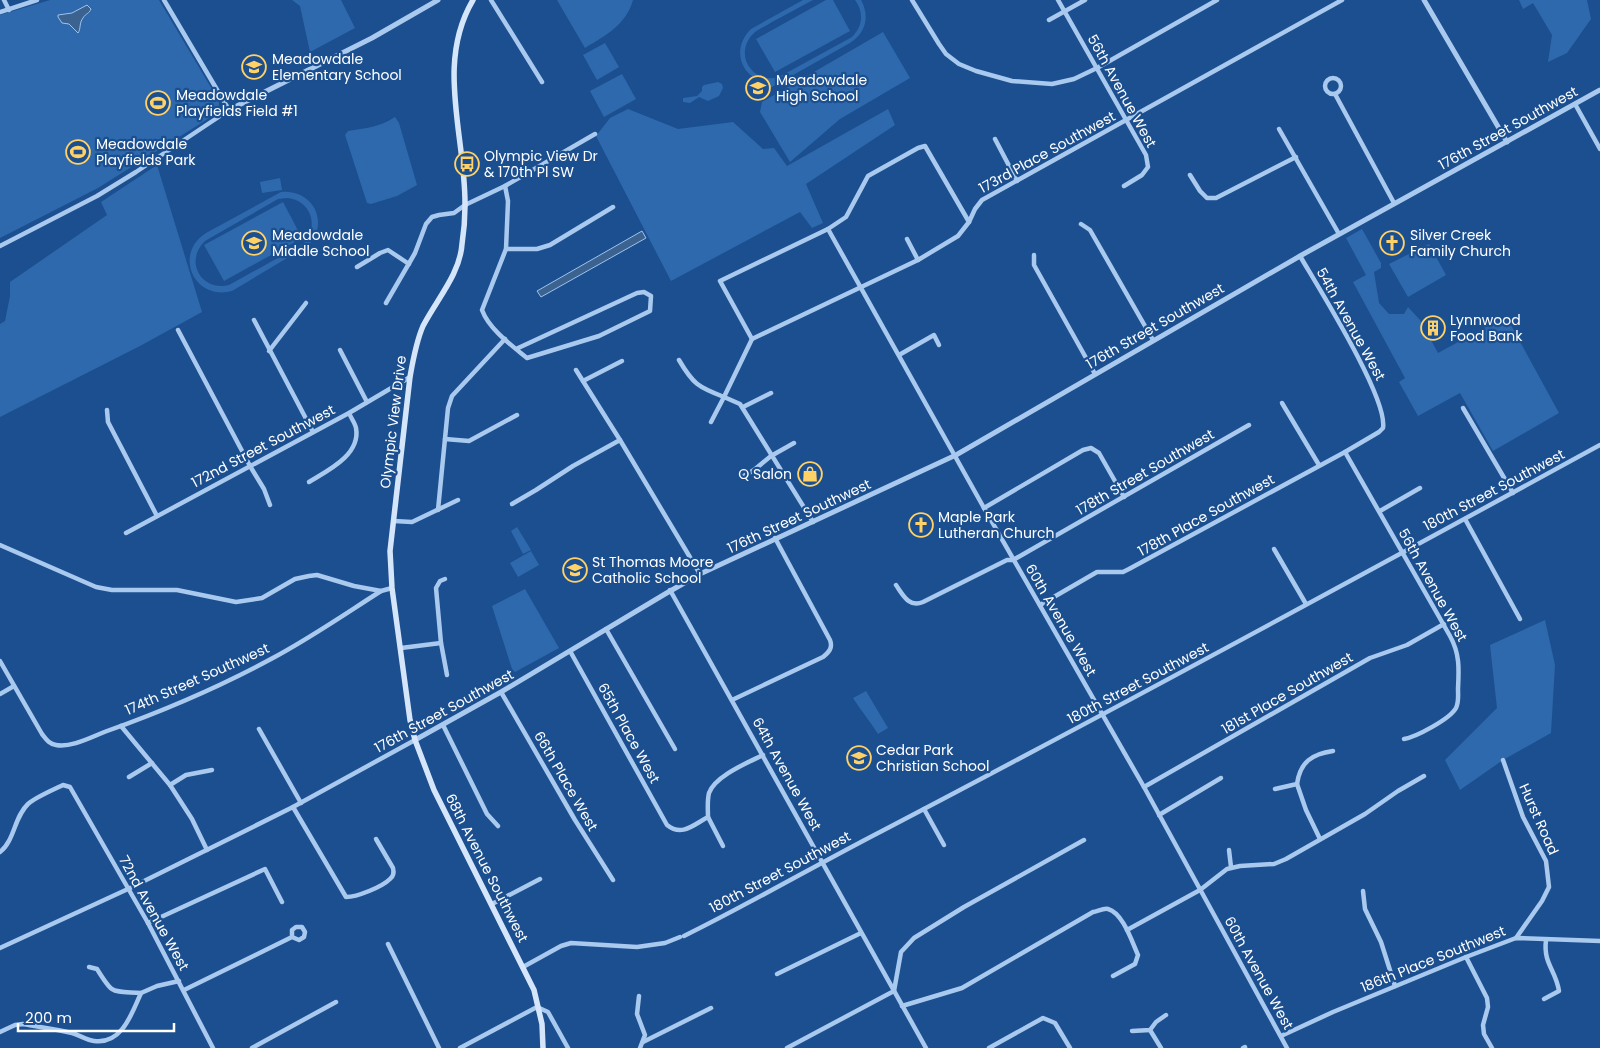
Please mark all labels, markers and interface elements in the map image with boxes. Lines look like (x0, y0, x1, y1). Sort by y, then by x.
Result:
street label: 56th Avenue West (1083, 31, 1161, 151)
place label: Meadowdale Elementary School (272, 49, 402, 85)
school or university icon: Meadowdale Elementary School (241, 54, 267, 80)
place label: Meadowdale High School (776, 70, 867, 106)
school or university icon: Meadowdale High School (745, 75, 771, 101)
street label: 176th Street Southwest (1435, 81, 1581, 175)
place label: Meadowdale Playfields Field #1 (176, 85, 298, 121)
sports icon: Meadowdale Playfields Field #1 (145, 90, 171, 116)
street label: 173rd Place Southwest (975, 106, 1119, 198)
place label: Meadowdale Playfields Park (96, 134, 196, 170)
sports icon: Meadowdale Playfields Park (65, 139, 91, 165)
place label: Olympic View Dr & 170th Pl SW (484, 146, 598, 182)
bus stop icon: Olympic View Dr & 170th Pl SW (454, 151, 480, 177)
place label: Meadowdale Middle School (272, 225, 369, 261)
place label: Silver Creek Family Church (1410, 225, 1511, 261)
school or university icon: Meadowdale Middle School (241, 230, 267, 256)
church icon: Silver Creek Family Church (1379, 230, 1405, 256)
street label: 54th Avenue West (1312, 264, 1390, 384)
street label: 176th Street Southwest (1082, 278, 1228, 374)
place label: Lynnwood Food Bank (1450, 310, 1523, 346)
building icon: Lynnwood Food Bank (1420, 315, 1446, 341)
street label: Olympic View Drive (375, 354, 411, 490)
street label: 172nd Street Southwest (188, 400, 338, 492)
street label: 178th Street Southwest (1072, 424, 1218, 520)
street label: 180th Street Southwest (1420, 444, 1568, 536)
shop icon: Q Salon (797, 461, 823, 487)
place label: Q Salon (738, 464, 792, 484)
street label: 178th Place Southwest (1134, 469, 1278, 561)
street label: 176th Street Southwest (724, 474, 874, 558)
place label: Maple Park Lutheran Church (938, 507, 1055, 543)
church icon: Maple Park Lutheran Church (908, 512, 934, 538)
street label: 56th Avenue West (1394, 525, 1472, 645)
place label: St Thomas Moore Catholic School (592, 552, 714, 588)
school or university icon: St Thomas Moore Catholic School (562, 557, 588, 583)
street label: 60th Avenue West (1021, 560, 1101, 680)
street label: 180th Street Southwest (1064, 637, 1212, 729)
street label: 174th Street Southwest (122, 638, 272, 720)
street label: 181st Place Southwest (1218, 647, 1356, 739)
street label: 176th Street Southwest (371, 664, 517, 758)
street label: 65th Place West (593, 679, 665, 787)
street label: 64th Avenue West (748, 714, 826, 834)
street label: 66th Place West (529, 727, 603, 835)
place label: Cedar Park Christian School (876, 740, 989, 776)
school or university icon: Cedar Park Christian School (846, 745, 872, 771)
street label: Hurst Road (1514, 780, 1564, 858)
street label: 68th Avenue Southwest (441, 790, 533, 946)
street label: 180th Street Southwest (706, 826, 854, 918)
street label: 72nd Avenue West (114, 852, 194, 974)
street label: 60th Avenue West (1220, 913, 1298, 1033)
street label: 186th Place Southwest (1358, 921, 1508, 997)
scale bar (18, 1000, 174, 1032)
text: 200 m (25, 1007, 72, 1028)

